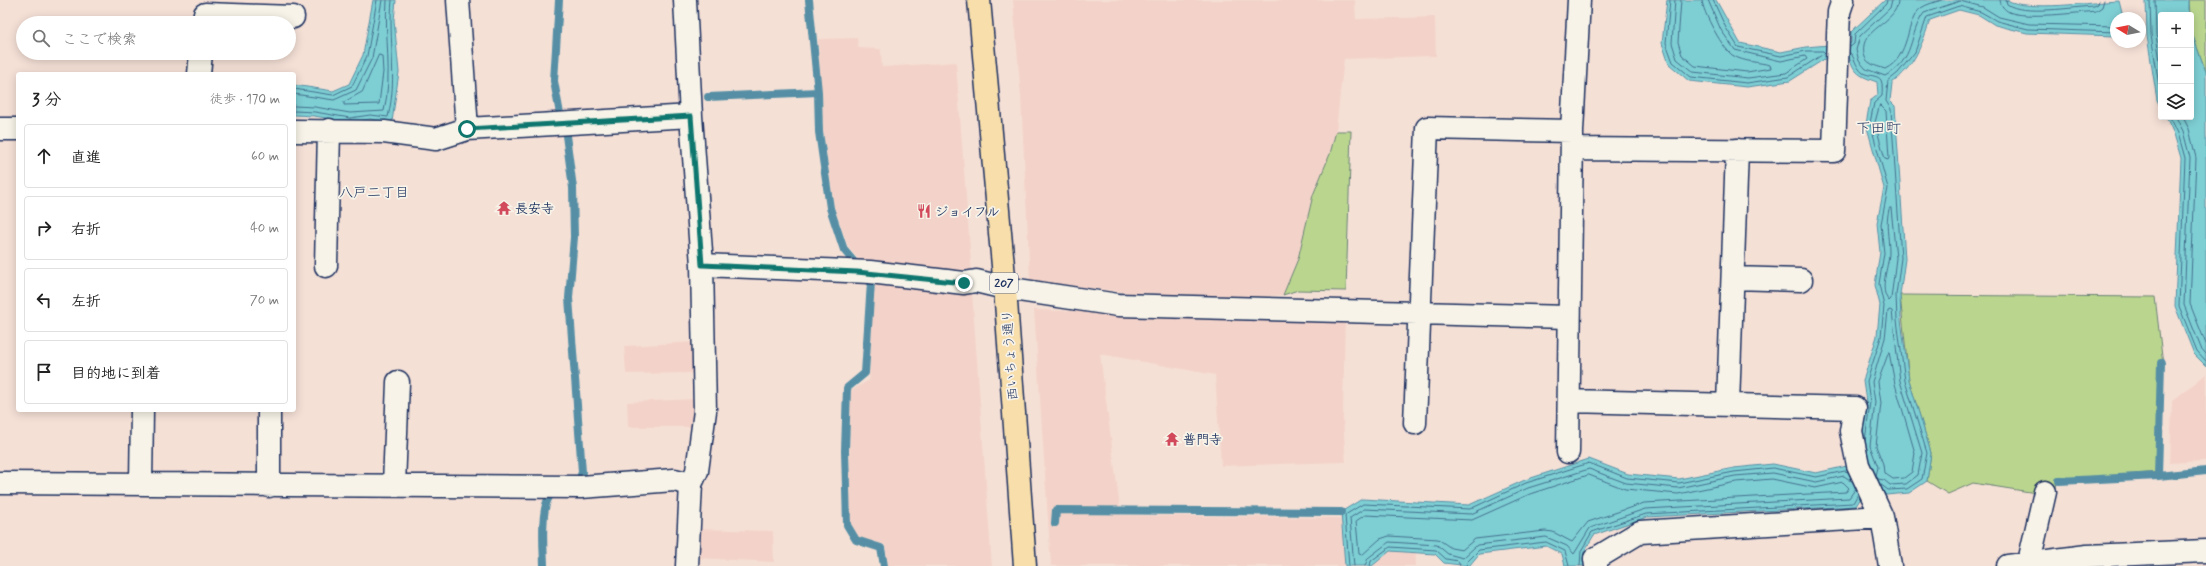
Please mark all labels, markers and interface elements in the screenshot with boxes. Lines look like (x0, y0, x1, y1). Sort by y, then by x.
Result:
north arrow (2110, 12, 2146, 48)
map controls (2158, 12, 2194, 120)
button: + (2158, 12, 2194, 48)
search box (16, 16, 296, 60)
icon: search (30, 27, 52, 49)
text: ここで検索 (62, 30, 137, 50)
button: − (2158, 48, 2194, 84)
button: layers (2158, 84, 2194, 120)
text: 3 分 (32, 89, 61, 111)
text: 徒歩 · 170 m (210, 91, 280, 108)
district label: 下田町 (1855, 119, 1901, 139)
route start (458, 120, 476, 138)
icon: ahead (33, 145, 55, 167)
text: 直進 (71, 148, 101, 168)
text: 60 m (251, 148, 279, 165)
district label: 八戸二丁目 (339, 184, 409, 202)
temple icon: 長安寺 (496, 200, 512, 216)
place label: 長安寺 (515, 201, 554, 218)
restaurant icon: ジョイフル (916, 203, 932, 219)
place label: ジョイフル (935, 204, 1000, 221)
icon: right (33, 217, 55, 239)
text: 右折 (71, 220, 101, 240)
text: 40 m (250, 220, 279, 237)
road number: 207 (990, 273, 1018, 293)
route end (955, 274, 973, 292)
icon: left (33, 289, 55, 311)
text: 左折 (71, 292, 101, 312)
text: 70 m (250, 292, 279, 309)
street label: 西いちょう通り (999, 309, 1022, 401)
icon: arrive (33, 361, 55, 383)
text: 目的地に到着 (71, 364, 161, 384)
temple icon: 普門寺 (1164, 431, 1180, 447)
place label: 普門寺 (1183, 432, 1222, 449)

